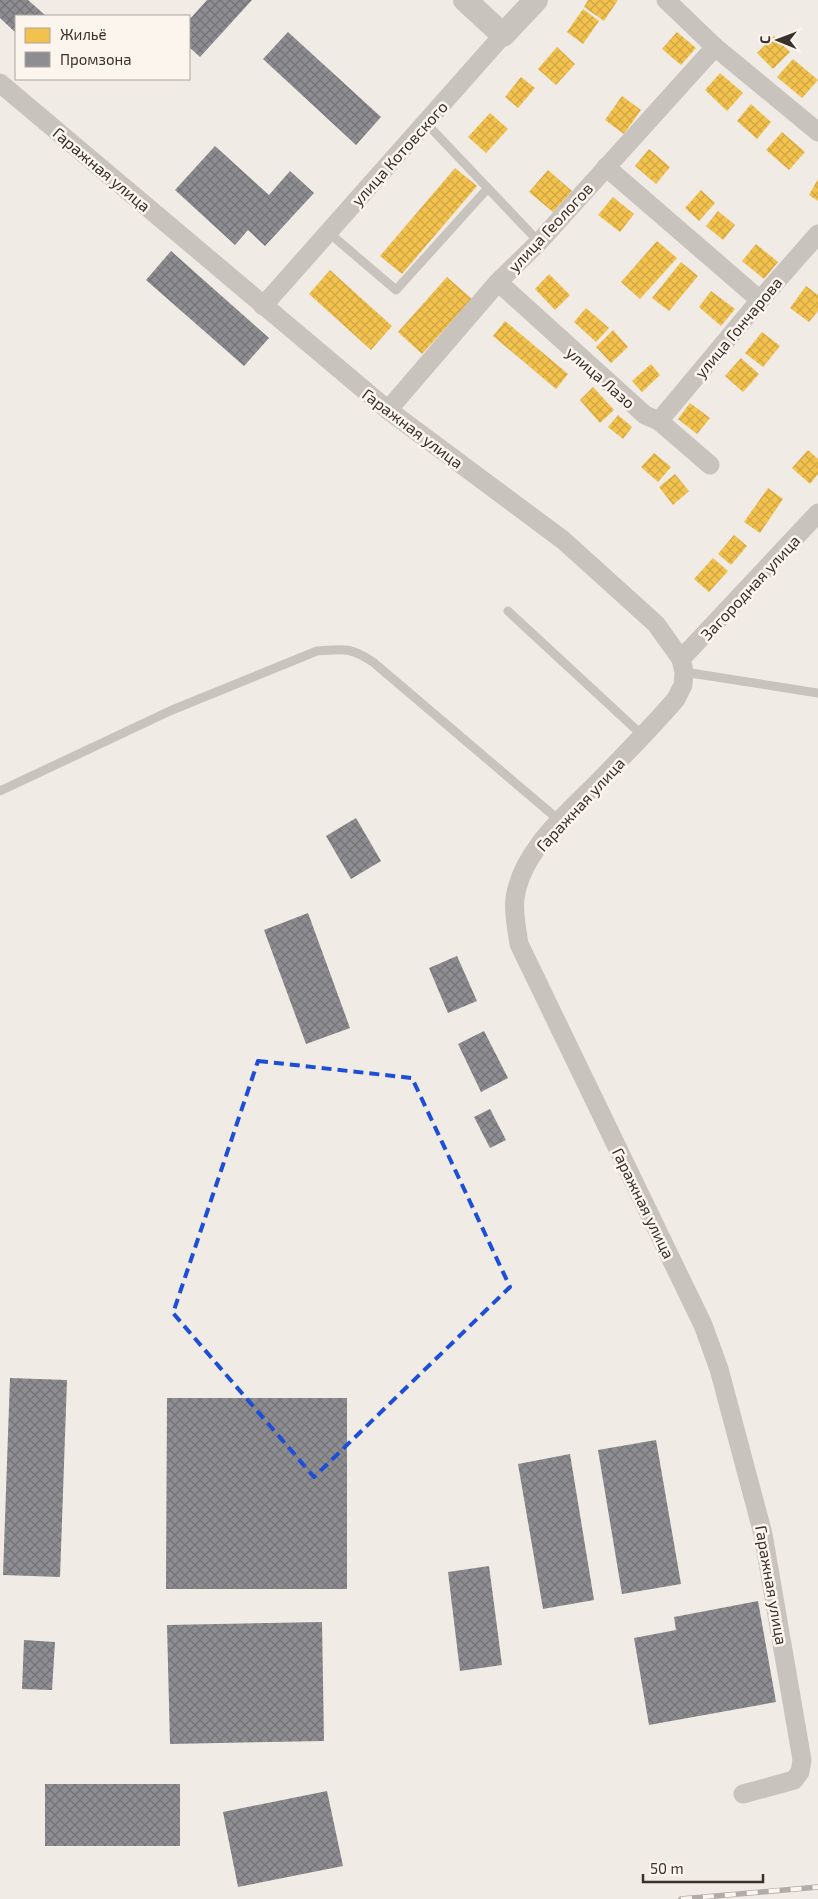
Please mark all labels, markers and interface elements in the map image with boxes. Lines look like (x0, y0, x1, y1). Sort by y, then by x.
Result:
legend (15, 15, 190, 80)
north arrow (753, 15, 803, 65)
text: Жильё (60, 25, 107, 43)
text: С (756, 35, 773, 44)
text: Промзона (60, 50, 132, 68)
street label: улица Котовского (347, 97, 452, 210)
street label: Гаражная улица (49, 123, 155, 216)
street label: улица Геологов (504, 178, 597, 276)
street label: улица Гончарова (690, 273, 787, 382)
street label: улица Лазо (562, 342, 639, 413)
street label: Гаражная улица (358, 384, 467, 473)
street label: Загородная улица (696, 531, 804, 644)
street label: Гаражная улица (532, 753, 629, 855)
street label: Гаражная улица (608, 1144, 679, 1262)
street label: Гаражная улица (751, 1524, 792, 1646)
scale bar (643, 1852, 763, 1884)
text: 50 m (650, 1859, 684, 1877)

